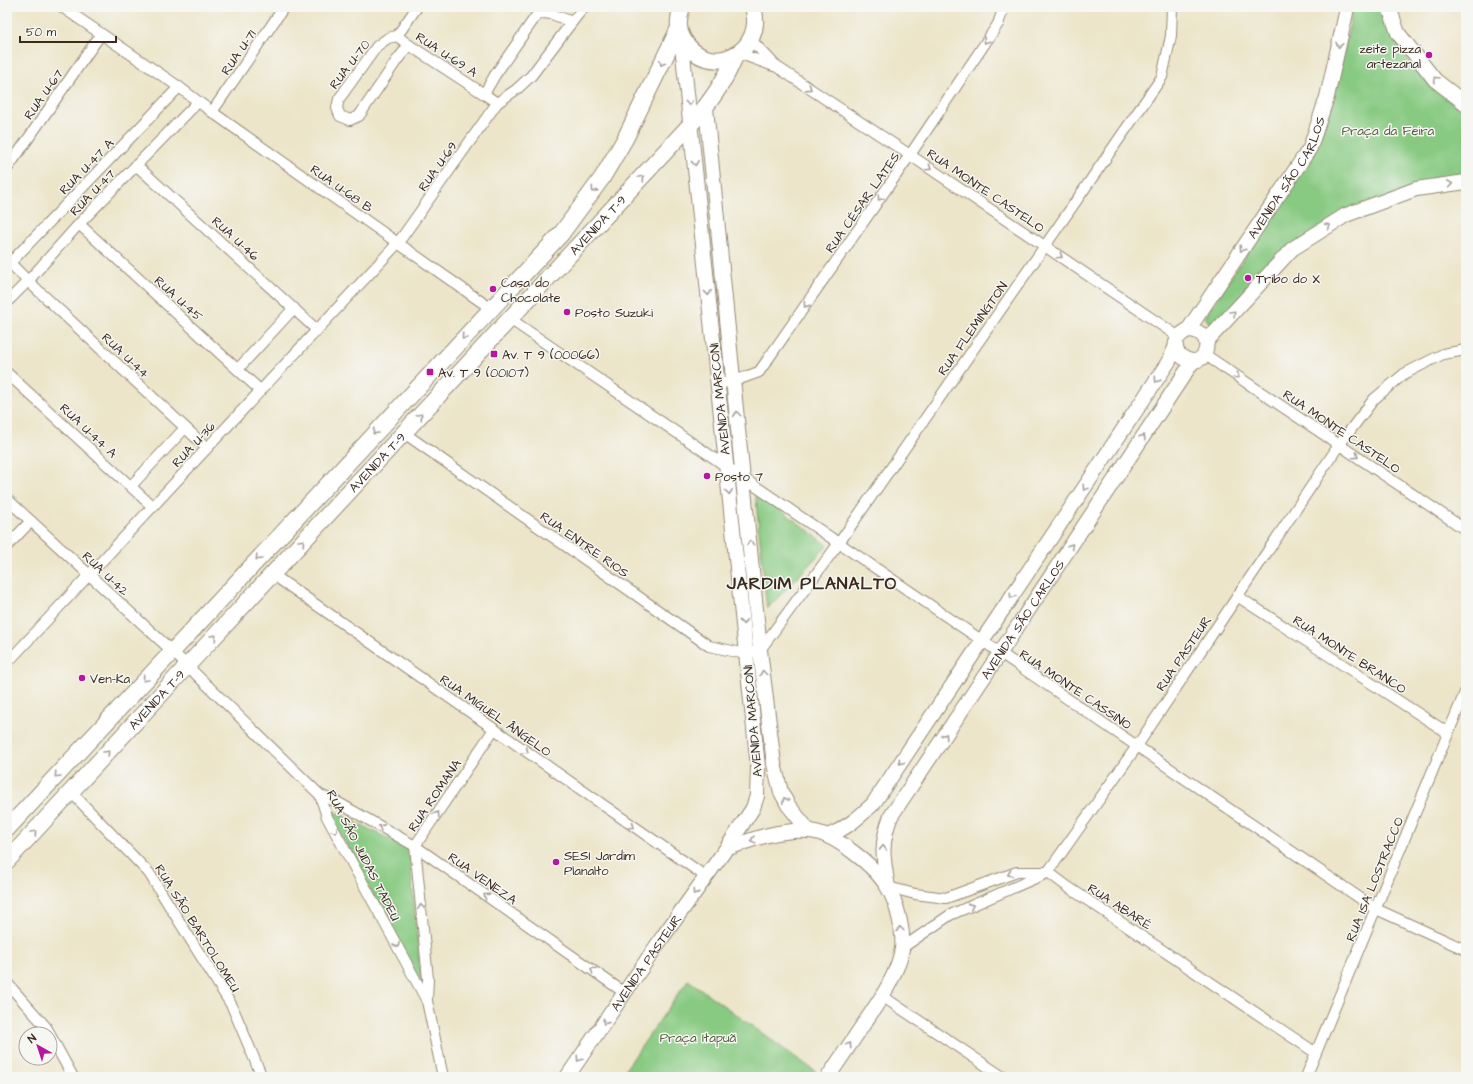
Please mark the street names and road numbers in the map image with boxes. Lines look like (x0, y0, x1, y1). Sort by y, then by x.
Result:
street label: RUA U-71 (217, 26, 261, 79)
street label: RUA U-69 A (412, 28, 481, 82)
street label: RUA U-70 (325, 36, 374, 93)
street label: RUA U-67 (20, 66, 68, 123)
street label: AVENIDA SÃO CARLOS (1244, 114, 1330, 242)
street label: RUA U-47 A (55, 135, 117, 197)
street label: RUA U-69 (414, 138, 462, 195)
street label: RUA MONTE CASTELO (923, 145, 1048, 237)
street label: RUA CÉSAR LATES (821, 148, 905, 257)
street label: RUA U-68 B (307, 161, 376, 217)
street label: RUA U-47 (66, 166, 118, 218)
street label: AVENIDA T-9 (566, 191, 631, 259)
street label: RUA U-46 (208, 213, 263, 265)
street label: RUA U-45 (150, 272, 206, 325)
street label: RUA FLEMINGTON (934, 278, 1012, 379)
street label: RUA U-44 (98, 329, 153, 383)
street label: AVENIDA MARCONI (705, 342, 735, 456)
street label: RUA MONTE CASTELO (1279, 386, 1404, 478)
street label: RUA U-44 A (56, 399, 122, 463)
street label: RUA U-36 (168, 418, 219, 471)
street label: AVENIDA T-9 (345, 429, 410, 497)
street label: RUA ENTRE RIOS (536, 507, 632, 582)
street label: RUA U-42 (78, 547, 133, 600)
street label: AVENIDA SÃO CARLOS (977, 556, 1069, 683)
street label: RUA MONTE BRANCO (1289, 611, 1410, 698)
street label: RUA PASTEUR (1152, 612, 1216, 695)
street label: RUA MONTE CASSINO (1016, 646, 1135, 734)
street label: AVENIDA MARCONI (739, 664, 767, 778)
street label: AVENIDA T-9 (125, 666, 189, 734)
street label: RUA MIGUEL ÂNGELO (436, 671, 555, 761)
street label: RUA ROMANA (404, 755, 466, 835)
street label: RUA SÃO JUDAS TADEU (322, 787, 404, 924)
street label: RUA ISA LOSTRACCO (1342, 814, 1408, 944)
street label: RUA VENEZA (444, 848, 521, 910)
street label: RUA SÃO BARTOLOMEU (150, 861, 244, 996)
street label: RUA ABARÉ (1084, 879, 1155, 934)
street label: AVENIDA PASTEUR (607, 911, 686, 1015)

